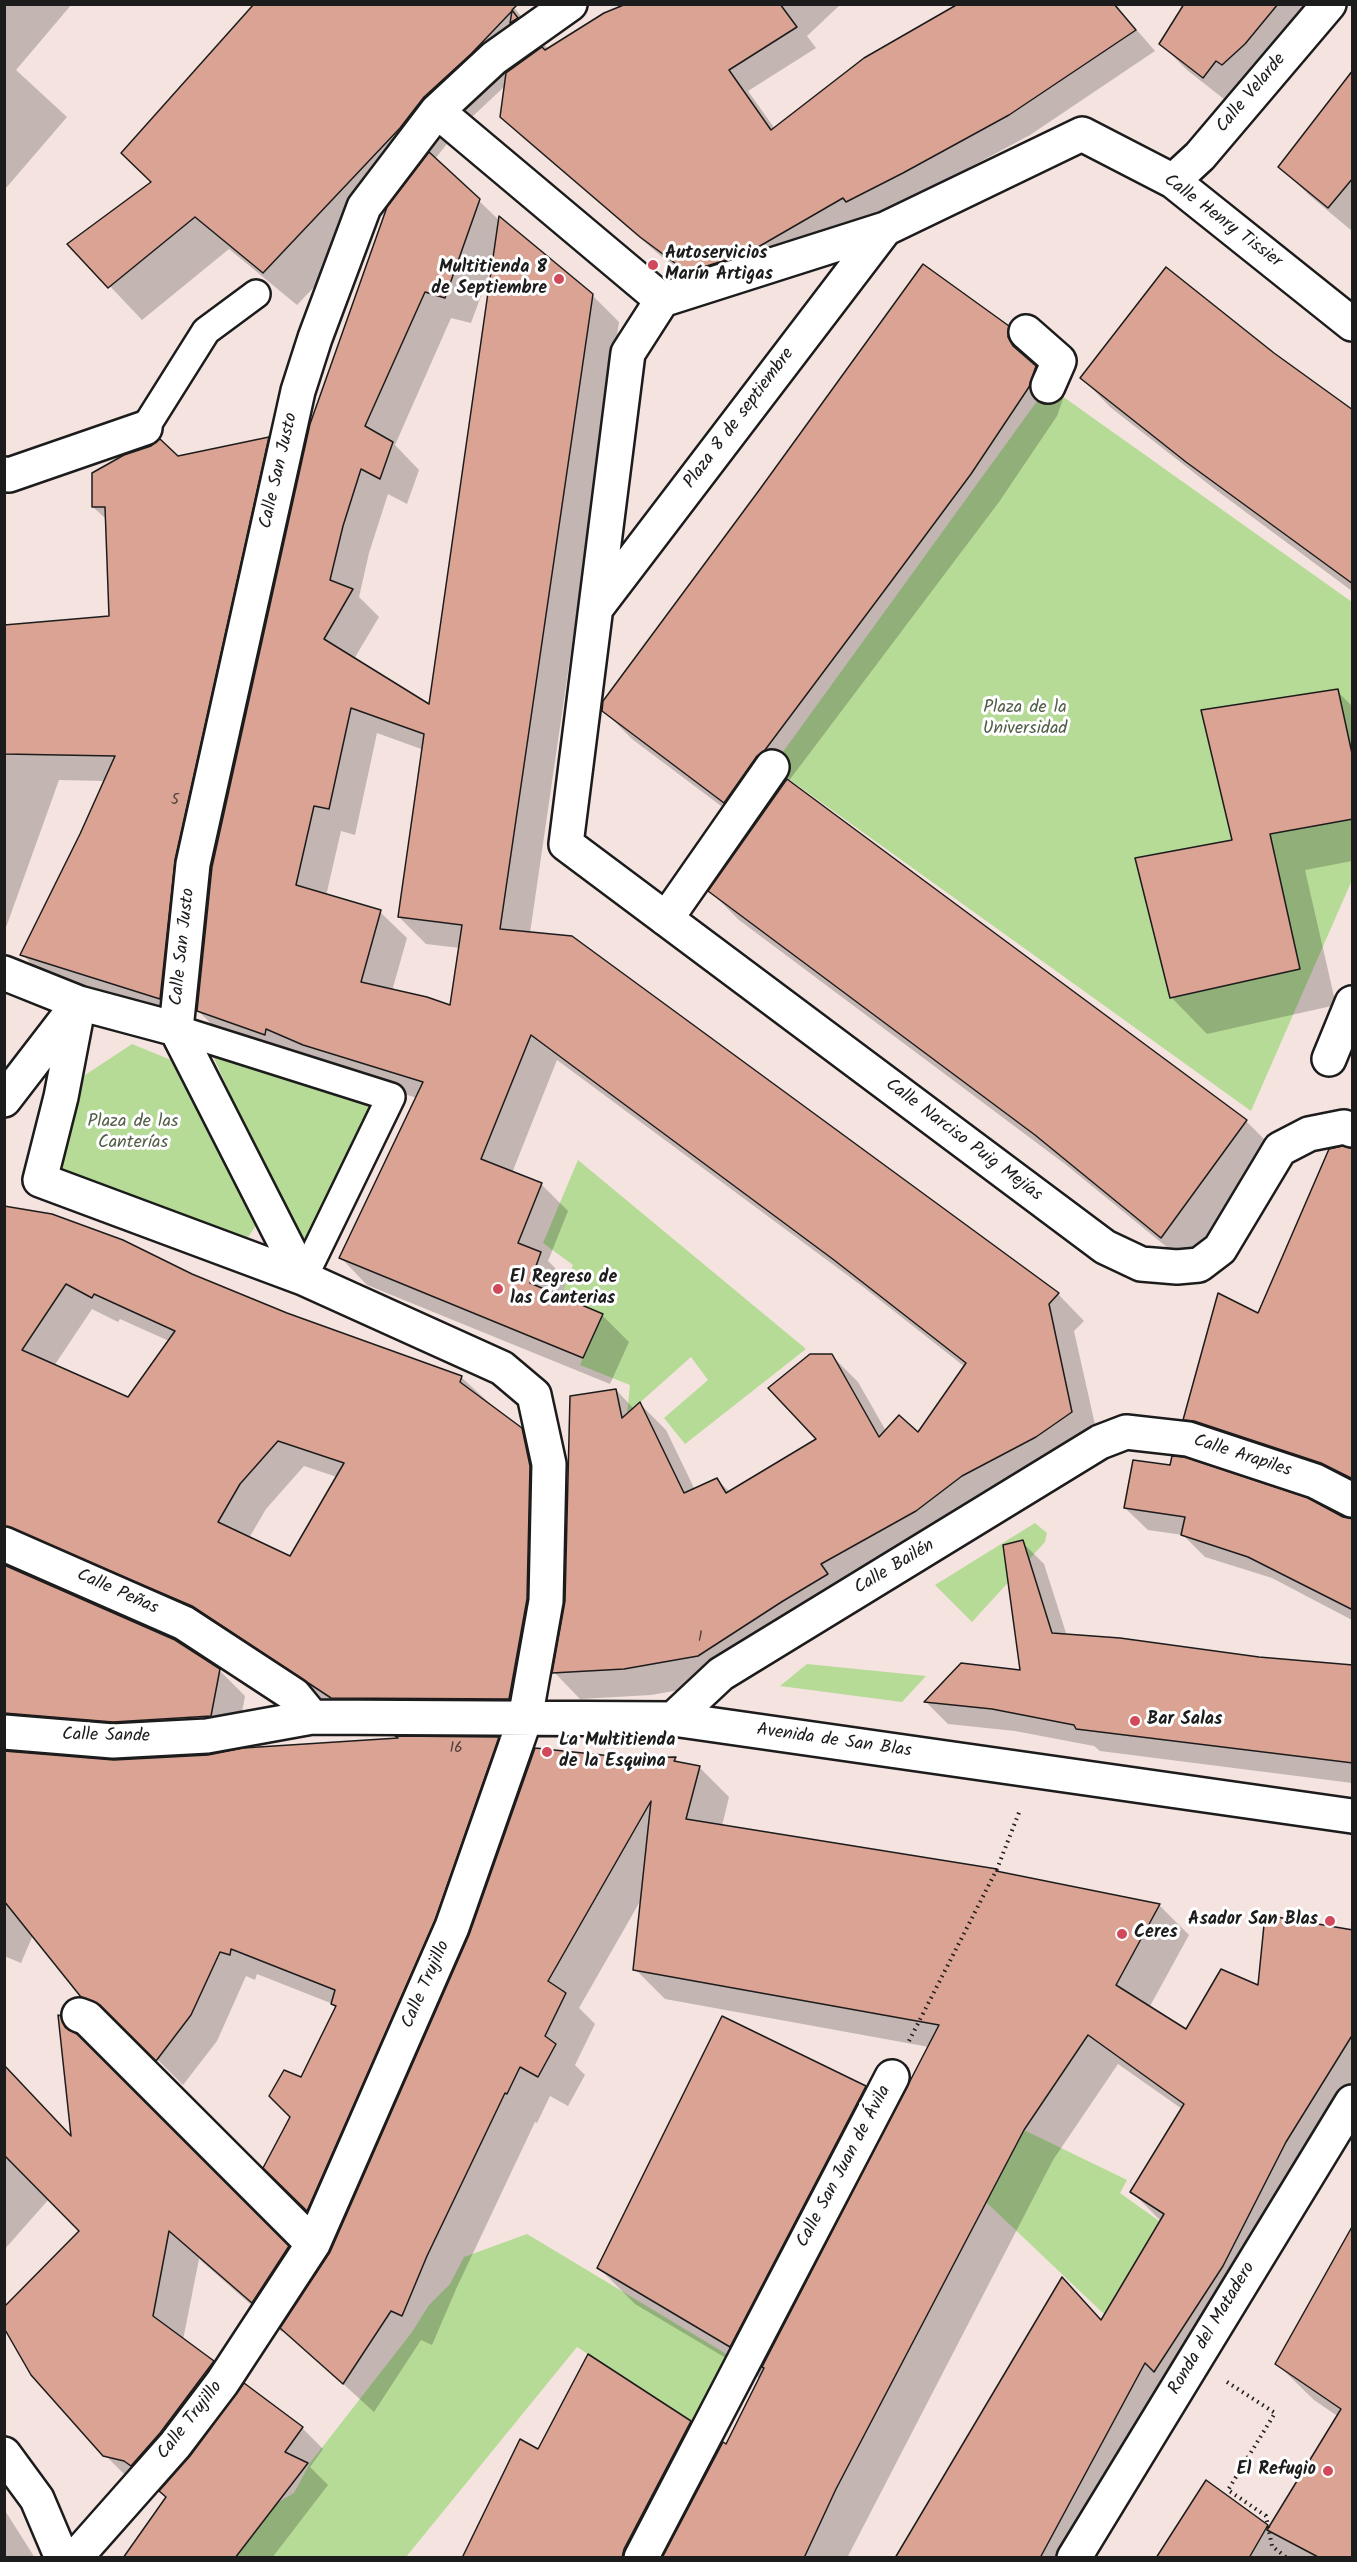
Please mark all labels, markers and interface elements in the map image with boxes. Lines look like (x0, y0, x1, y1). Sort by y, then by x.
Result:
street label: Calle Velarde (1213, 50, 1291, 138)
street label: Calle Henry Tissier (1159, 171, 1285, 273)
place label: Autoservicios Marín Artigas (665, 244, 773, 286)
place label: Multitienda 8 de Septiembre (431, 258, 547, 300)
marker: Autoservicios Marín Artigas (646, 258, 660, 272)
marker: Multitienda 8 de Septiembre (552, 272, 566, 286)
street label: Plaza 8 de septiembre (680, 345, 800, 493)
street label: Calle San Justo (256, 411, 304, 531)
park label: Plaza de la Universidad (983, 698, 1067, 740)
house number: 5 (171, 792, 179, 810)
street label: Calle San Justo (167, 887, 201, 1007)
street label: Calle Narciso Puig Mejías (880, 1075, 1046, 1207)
park label: Plaza de las Canterías (87, 1112, 179, 1154)
place label: El Regreso de las Canterias (510, 1268, 617, 1310)
marker: El Regreso de las Canterias (491, 1282, 505, 1296)
street label: Calle Arapiles (1190, 1431, 1294, 1483)
street label: Calle Bailén (851, 1536, 939, 1600)
street label: Calle Peñas (73, 1565, 161, 1621)
house number: 1 (698, 1629, 702, 1647)
place label: Bar Salas (1147, 1710, 1222, 1732)
marker: Bar Salas (1128, 1714, 1142, 1728)
street label: Avenida de San Blas (755, 1720, 913, 1764)
street label: Calle Sande (62, 1725, 150, 1749)
place label: La Multitienda de la Esquina (559, 1731, 675, 1774)
house number: 16 (449, 1740, 463, 1758)
marker: La Multitienda de la Esquina (540, 1745, 554, 1759)
place label: Asador San Blas (1188, 1910, 1318, 1932)
marker: Asador San Blas (1323, 1914, 1337, 1928)
place label: Ceres (1134, 1923, 1178, 1945)
marker: Ceres (1115, 1927, 1129, 1941)
street label: Calle Trujillo (398, 1938, 456, 2032)
street label: Calle San Juan de Ávila (793, 2082, 897, 2252)
street label: Ronda del Matadero (1165, 2259, 1261, 2399)
street label: Calle Trujillo (154, 2378, 228, 2464)
place label: El Refugio (1237, 2460, 1316, 2482)
marker: El Refugio (1321, 2464, 1335, 2478)

